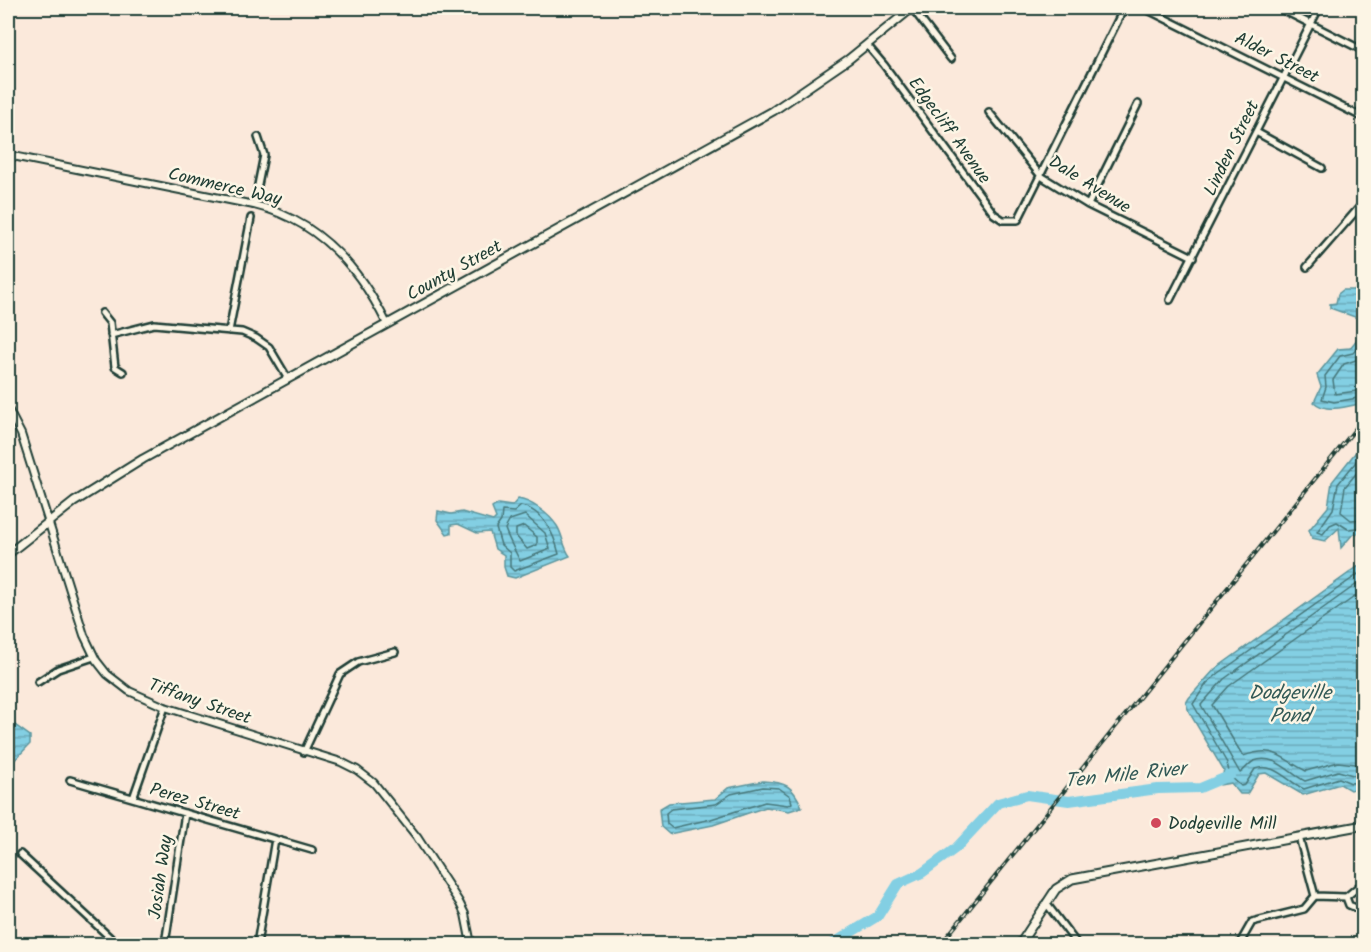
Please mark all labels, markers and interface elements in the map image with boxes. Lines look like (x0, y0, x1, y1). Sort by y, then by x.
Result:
street label: Alder Street (1229, 25, 1324, 92)
street label: Edgecliff Avenue (900, 71, 998, 191)
street label: Linden Street (1197, 95, 1268, 201)
street label: Dale Avenue (1042, 148, 1136, 222)
street label: Commerce Way (165, 160, 285, 215)
street label: County Street (402, 233, 509, 310)
street label: Tiffany Street (144, 671, 256, 734)
water label: Dodgeville Pond (1249, 678, 1333, 733)
water label: Ten Mile River (1063, 753, 1192, 798)
street label: Perez Street (146, 776, 244, 829)
place label: Dodgeville Mill (1168, 810, 1277, 839)
marker: Dodgeville Mill (1149, 816, 1163, 830)
street label: Josiah Way (141, 833, 182, 921)

